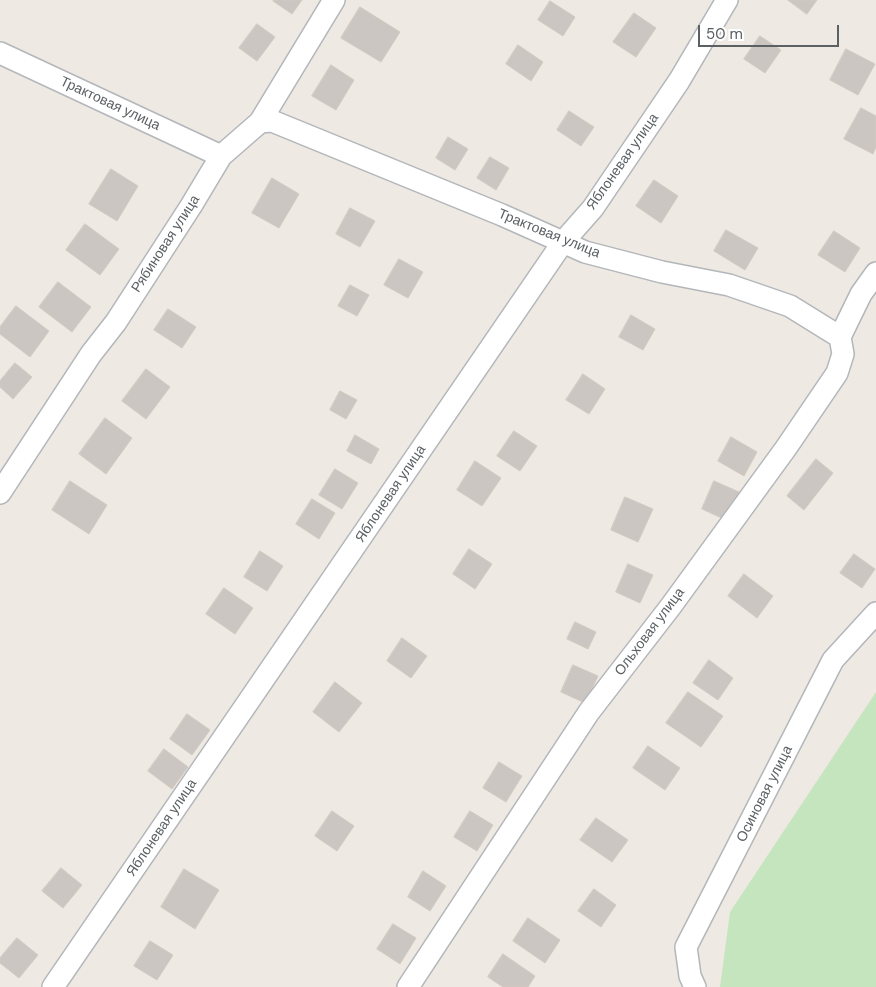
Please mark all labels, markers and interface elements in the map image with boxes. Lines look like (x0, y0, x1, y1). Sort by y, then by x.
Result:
scale bar (701, 15, 842, 47)
text: 50 m (706, 24, 743, 44)
street label: Трактовая улица (57, 73, 163, 135)
street label: Яблоневая улица (583, 110, 663, 214)
street label: Рябиновая улица (128, 192, 204, 296)
street label: Трактовая улица (496, 206, 602, 262)
street label: Яблоневая улица (352, 442, 430, 546)
street label: Ольховая улица (611, 585, 689, 679)
street label: Осиновая улица (733, 743, 797, 845)
street label: Яблоневая улица (123, 776, 201, 880)

